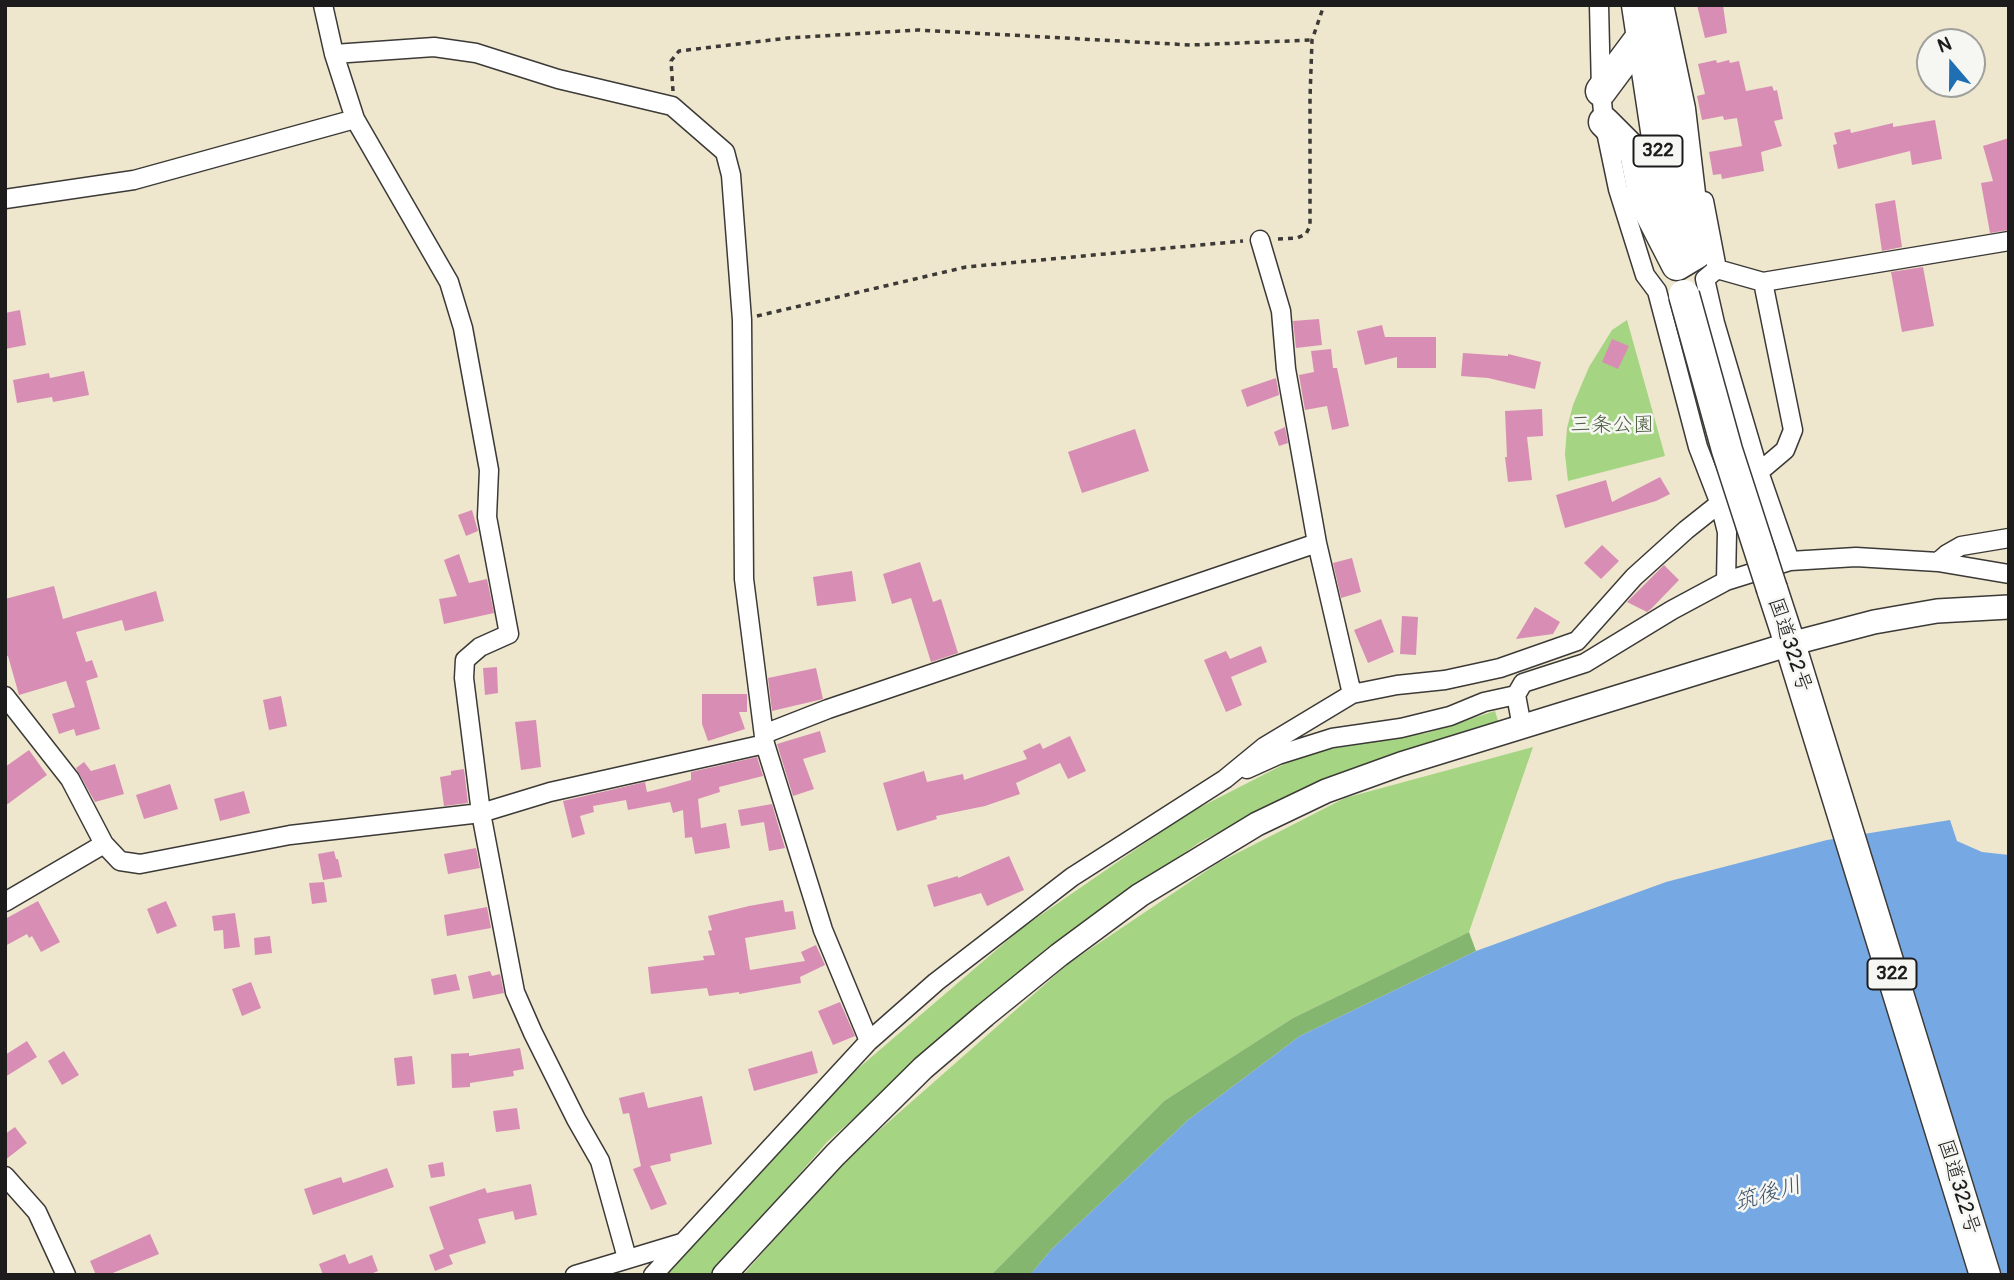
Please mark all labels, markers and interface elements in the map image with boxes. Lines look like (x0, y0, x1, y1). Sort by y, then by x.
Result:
north arrow (1916, 28, 1986, 98)
text: N (1934, 32, 1955, 59)
road number: 322 (1634, 136, 1682, 167)
park label: 三条公園 (1570, 413, 1654, 439)
street label: 国道322号 (1762, 594, 1816, 696)
road number: 322 (1868, 958, 1916, 990)
street label: 国道322号 (1932, 1136, 1984, 1238)
water label: 筑後川 (1731, 1172, 1805, 1218)

